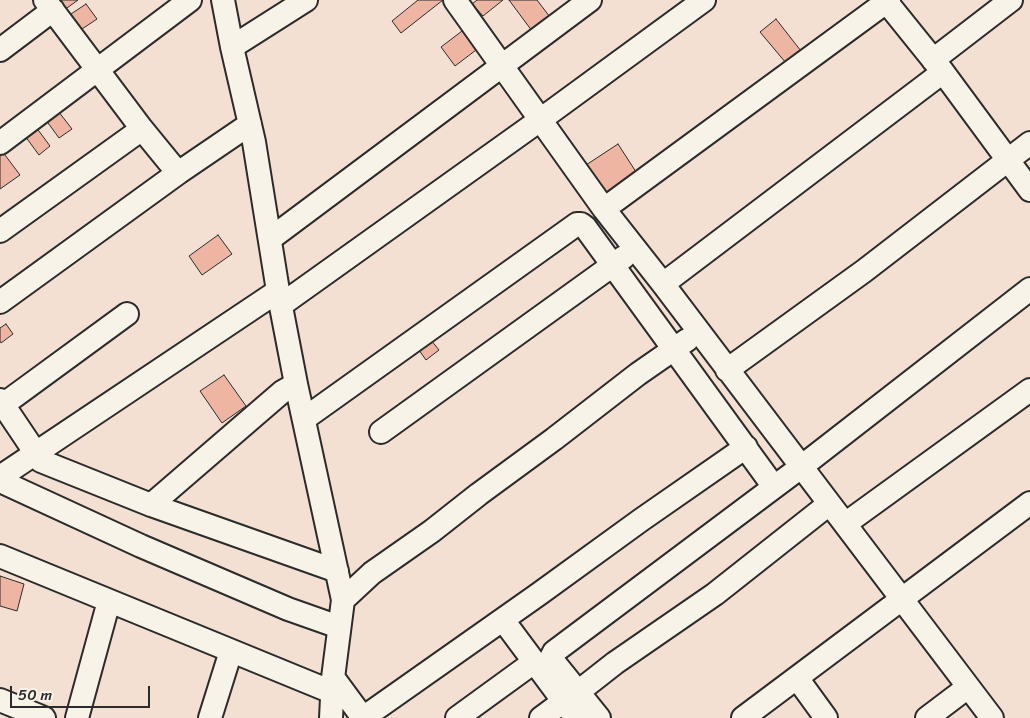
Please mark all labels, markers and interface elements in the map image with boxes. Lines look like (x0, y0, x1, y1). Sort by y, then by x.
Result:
scale bar (12, 676, 152, 708)
text: 50 m (18, 682, 52, 708)

